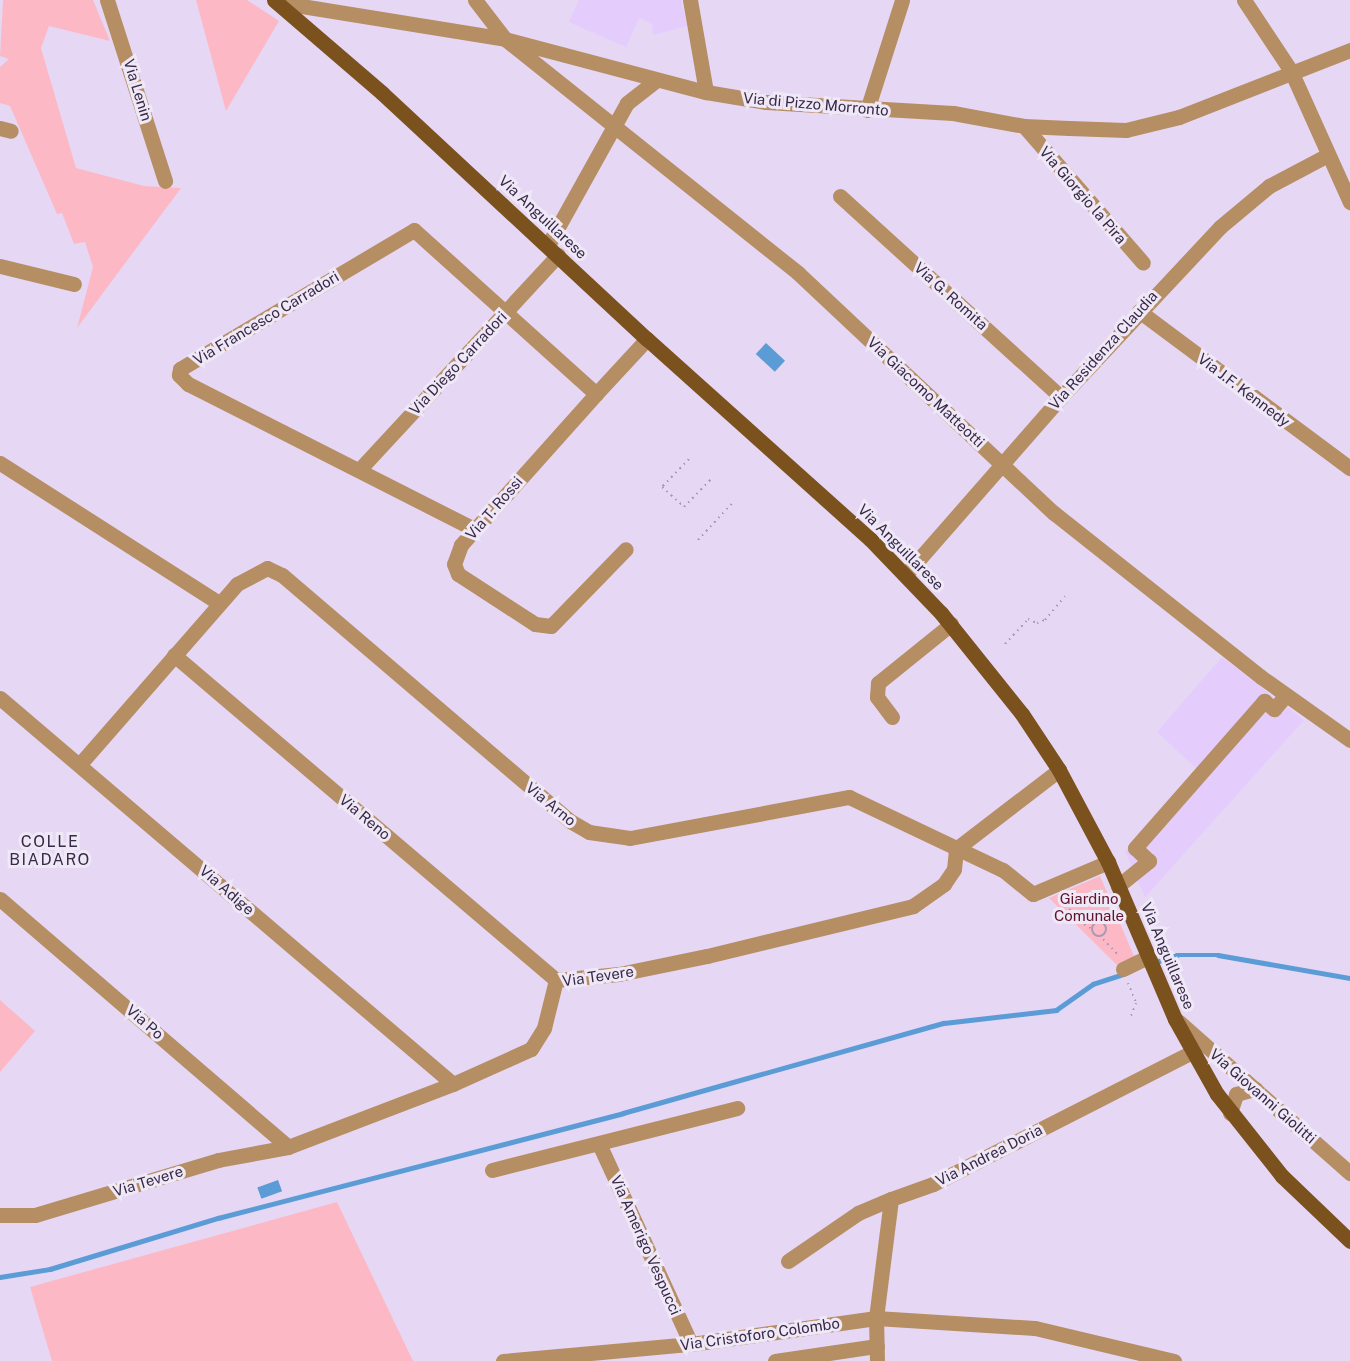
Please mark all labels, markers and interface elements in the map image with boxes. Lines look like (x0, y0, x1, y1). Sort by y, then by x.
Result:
street label: Via Lenin (120, 57, 156, 123)
street label: Via di Pizzo Morronto (742, 89, 890, 119)
street label: Via Giorgio la Pira (1036, 143, 1130, 247)
street label: Via Anguillarese (495, 171, 591, 263)
street label: Via G. Romita (910, 258, 992, 334)
street label: Via Francesco Carradori (190, 267, 342, 369)
street label: Via Residenza Claudia (1045, 287, 1161, 413)
street label: Via Diego Carradori (405, 308, 511, 418)
street label: Via Giacomo Matteotti (864, 333, 988, 451)
street label: Via J.F. Kennedy (1194, 349, 1294, 431)
street label: Via T. Rossi (462, 473, 526, 543)
street label: Via Anguillarese (854, 500, 948, 594)
street label: Via Arno (522, 778, 580, 830)
street label: Via Reno (336, 790, 394, 844)
district label: COLLE BIADARO (9, 832, 91, 870)
street label: Via Adige (196, 861, 258, 919)
park label: Giardino Comunale (1054, 889, 1124, 924)
street label: Via Anguillarese (1137, 900, 1199, 1012)
street label: Via Tevere (561, 962, 635, 990)
street label: Via Po (123, 1001, 167, 1043)
street label: Via Giovanni Giolitti (1206, 1045, 1320, 1147)
street label: Via Andrea Doria (933, 1120, 1045, 1190)
street label: Via Tevere (111, 1162, 185, 1200)
street label: Via Amerigo Vespucci (607, 1172, 685, 1318)
street label: Via Cristoforo Colombo (679, 1314, 841, 1354)

